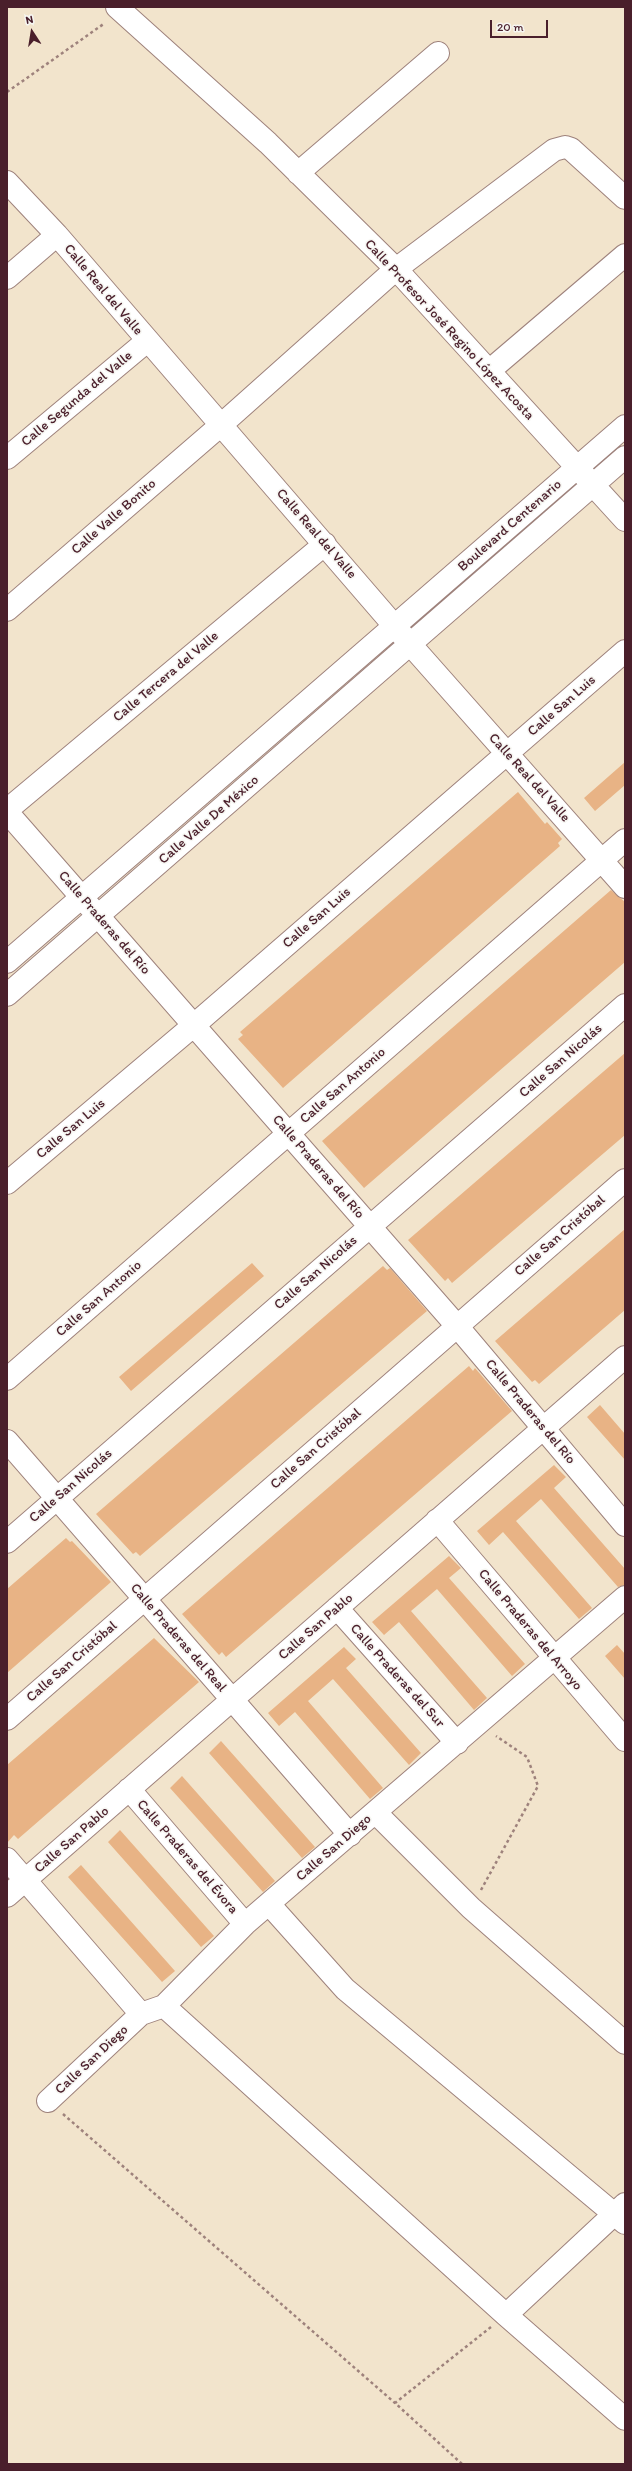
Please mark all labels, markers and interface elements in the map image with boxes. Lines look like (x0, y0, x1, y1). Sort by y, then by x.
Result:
north arrow (12, 12, 52, 52)
scale bar (492, 12, 550, 38)
text: N (24, 13, 34, 27)
text: 20 m (497, 20, 524, 34)
street label: Calle Profesor José Regino López Acosta (361, 236, 537, 424)
street label: Calle Real del Valle (60, 241, 146, 339)
street label: Calle Segunda del Valle (18, 348, 136, 450)
street label: Calle Valle Bonito (68, 476, 160, 558)
street label: Boulevard Centenario (455, 476, 565, 576)
street label: Calle Real del Valle (272, 485, 360, 583)
street label: Calle Tercera del Valle (110, 628, 222, 726)
street label: Calle San Luis (525, 672, 599, 740)
street label: Calle Real del Valle (485, 730, 573, 826)
street label: Calle Valle De México (155, 772, 263, 868)
street label: Calle Praderas del Río (54, 868, 154, 978)
street label: Calle San Luis (280, 884, 354, 952)
street label: Calle San Nicolás (516, 1020, 606, 1102)
street label: Calle San Antonio (297, 1044, 389, 1128)
street label: Calle San Luis (33, 1095, 109, 1163)
street label: Calle Praderas del Río (268, 1112, 368, 1222)
street label: Calle San Cristóbal (511, 1192, 609, 1280)
street label: Calle San Nicolás (271, 1232, 361, 1314)
street label: Calle San Antonio (53, 1257, 145, 1341)
street label: Calle Praderas del Río (481, 1356, 579, 1468)
street label: Calle San Cristóbal (267, 1405, 365, 1493)
street label: Calle San Nicolás (26, 1445, 116, 1527)
street label: Calle Praderas del Arroyo (474, 1566, 586, 1694)
street label: Calle Praderas del Real (126, 1580, 230, 1696)
street label: Calle San Pablo (275, 1590, 357, 1664)
street label: Calle San Cristóbal (23, 1618, 121, 1706)
street label: Calle Praderas del Sur (346, 1621, 448, 1731)
street label: Calle Praderas del Évora (133, 1796, 241, 1918)
street label: Calle San Pablo (31, 1803, 113, 1877)
street label: Calle San Diego (293, 1811, 375, 1885)
street label: Calle San Diego (52, 2022, 132, 2098)

